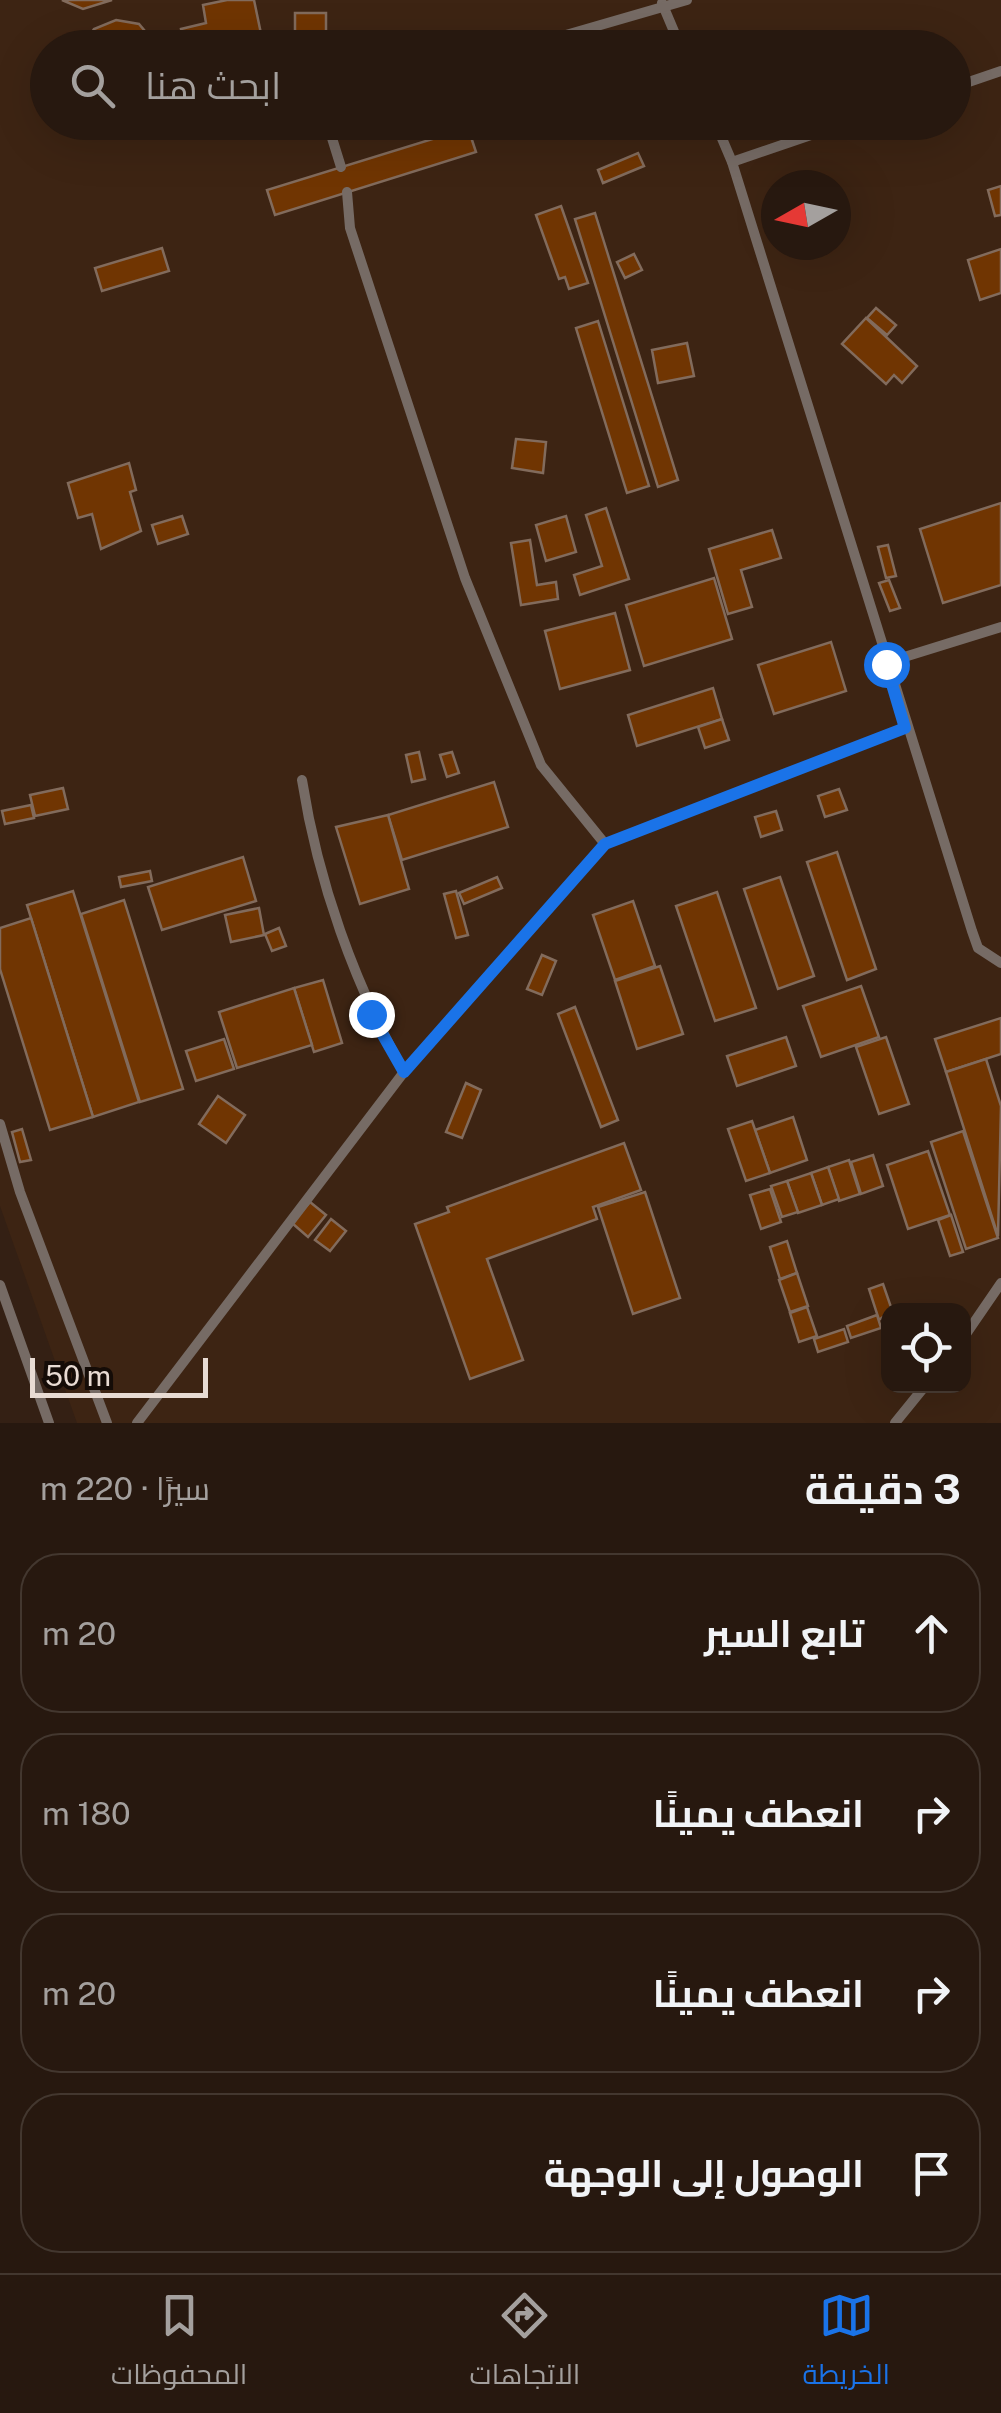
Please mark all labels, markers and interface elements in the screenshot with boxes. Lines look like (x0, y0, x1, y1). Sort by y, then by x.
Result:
search box (30, 30, 971, 140)
icon: search (65, 58, 120, 113)
text: ابحث هنا (145, 63, 281, 108)
north arrow (761, 170, 851, 260)
route start (864, 642, 910, 688)
route end (349, 992, 395, 1038)
map controls (881, 1303, 971, 1393)
button: locate (881, 1303, 971, 1393)
scale bar (30, 1353, 208, 1398)
text: 50 m (45, 1359, 111, 1392)
text: 3 دقيقة (805, 1464, 961, 1513)
text: سيرًا · 220 m (40, 1470, 210, 1507)
icon: ahead (904, 1606, 959, 1661)
text: تابع السير (704, 1611, 864, 1656)
text: 20 m (42, 1615, 116, 1652)
icon: right (904, 1786, 959, 1841)
text: انعطف يمينًا (653, 1791, 864, 1836)
text: 180 m (42, 1795, 131, 1832)
icon: right (904, 1966, 959, 2021)
text: انعطف يمينًا (653, 1971, 864, 2016)
text: 20 m (42, 1975, 116, 2012)
icon: arrive (904, 2146, 959, 2201)
text: الوصول إلى الوجهة (544, 2151, 864, 2196)
tab: المحفوظات (111, 2288, 247, 2400)
tab: الاتجاهات (470, 2288, 580, 2400)
tab: الخريطة (803, 2288, 890, 2400)

